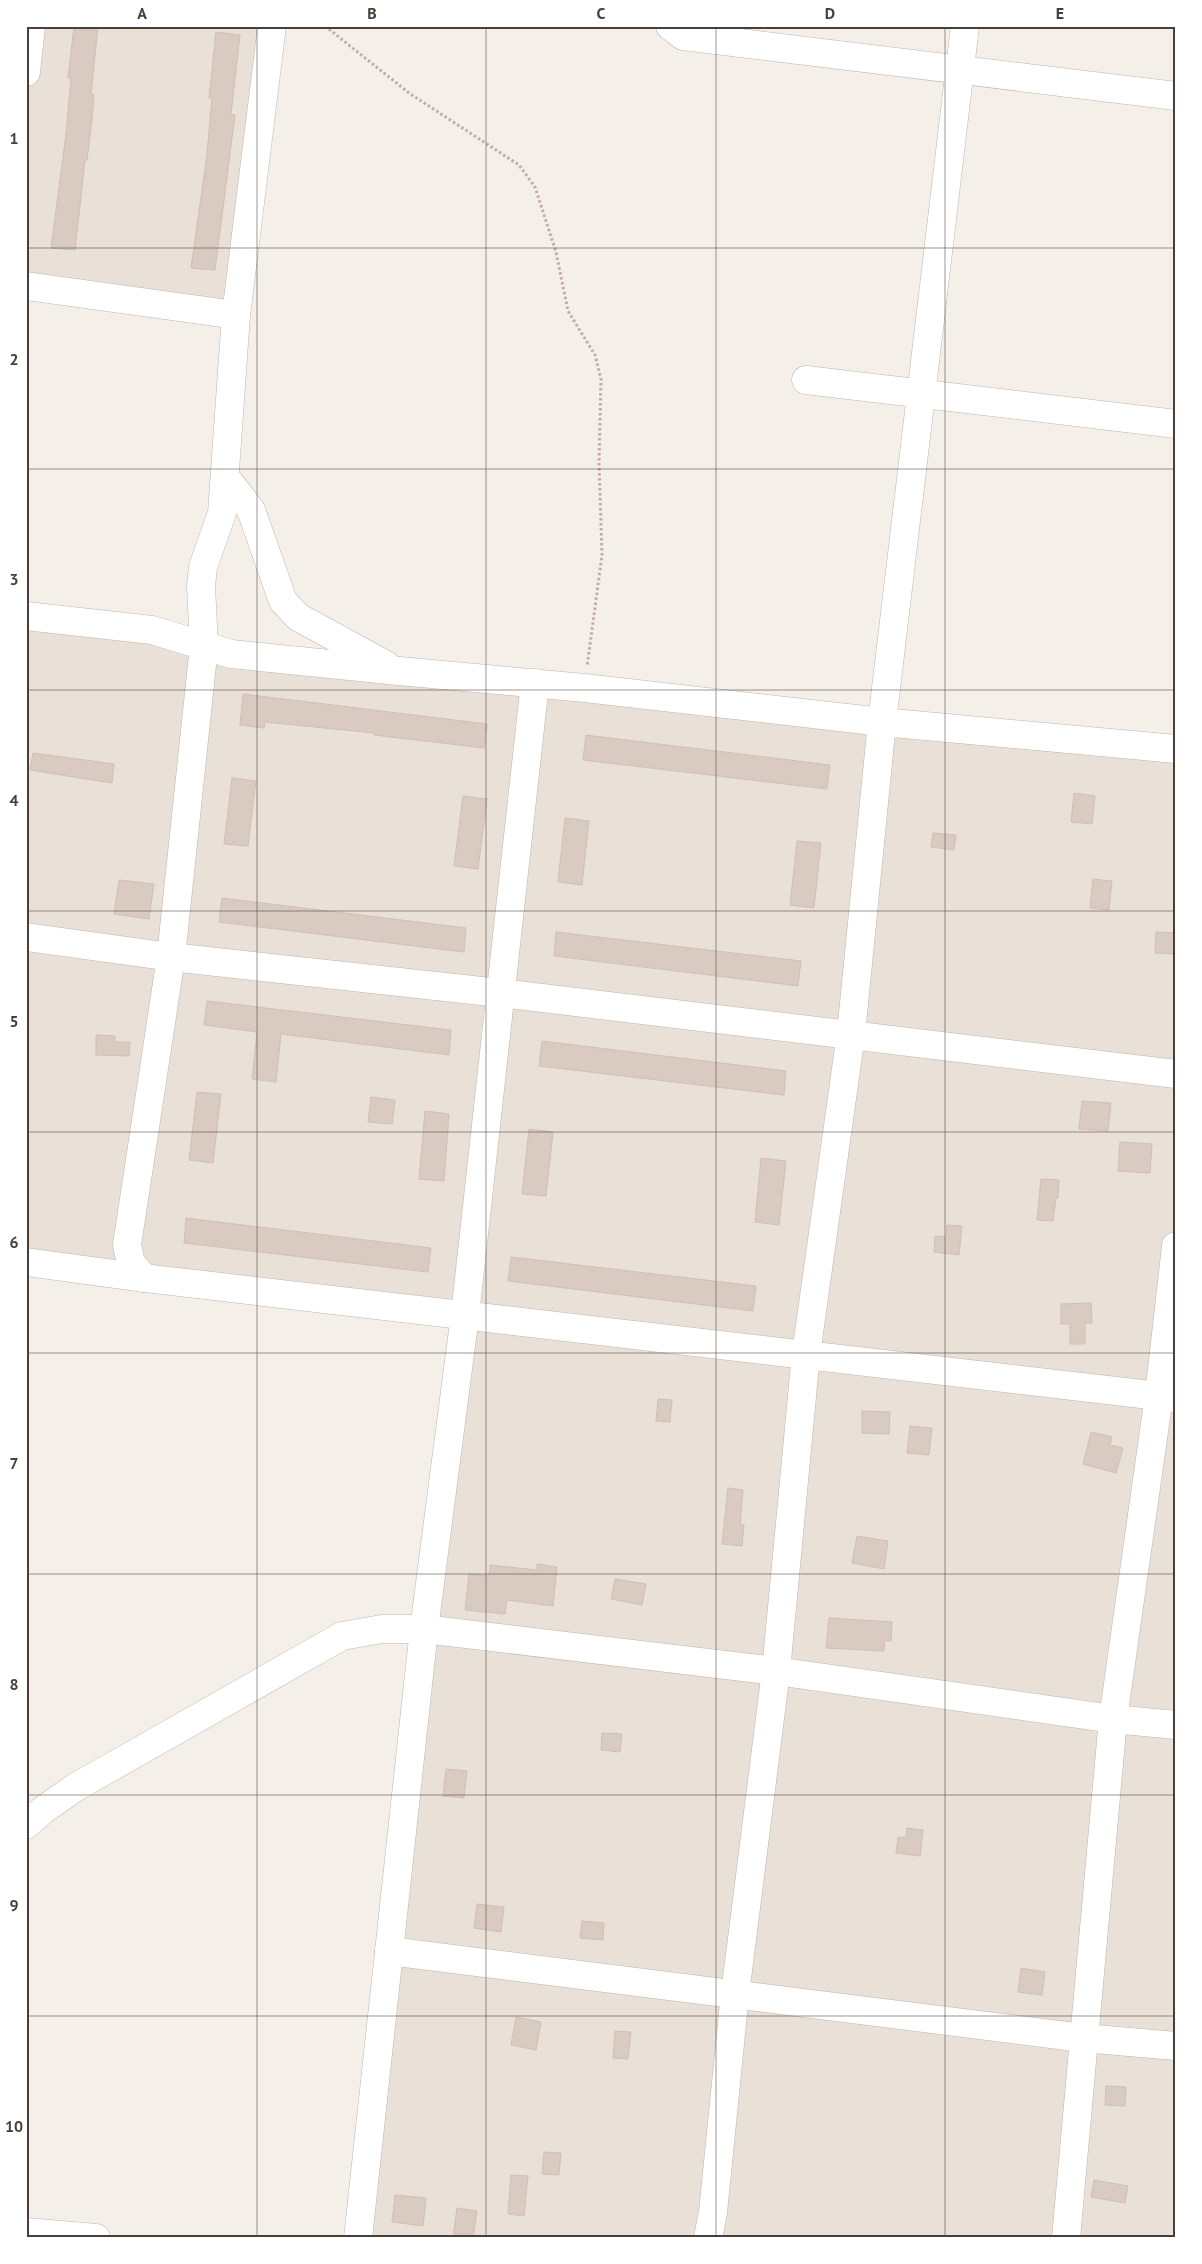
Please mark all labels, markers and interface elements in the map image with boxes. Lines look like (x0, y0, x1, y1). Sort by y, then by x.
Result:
text: A (137, 3, 147, 23)
text: B (367, 3, 377, 23)
text: C (597, 3, 606, 23)
text: D (825, 3, 835, 23)
text: E (1056, 3, 1064, 23)
text: 1 (9, 128, 19, 148)
text: 2 (9, 349, 19, 369)
text: 3 (9, 569, 19, 589)
text: 4 (9, 790, 19, 810)
text: 5 (9, 1011, 19, 1031)
text: 6 (9, 1232, 19, 1252)
text: 7 (9, 1453, 19, 1473)
text: 8 (9, 1674, 19, 1694)
text: 9 (9, 1895, 19, 1915)
text: 10 (5, 2116, 23, 2136)

